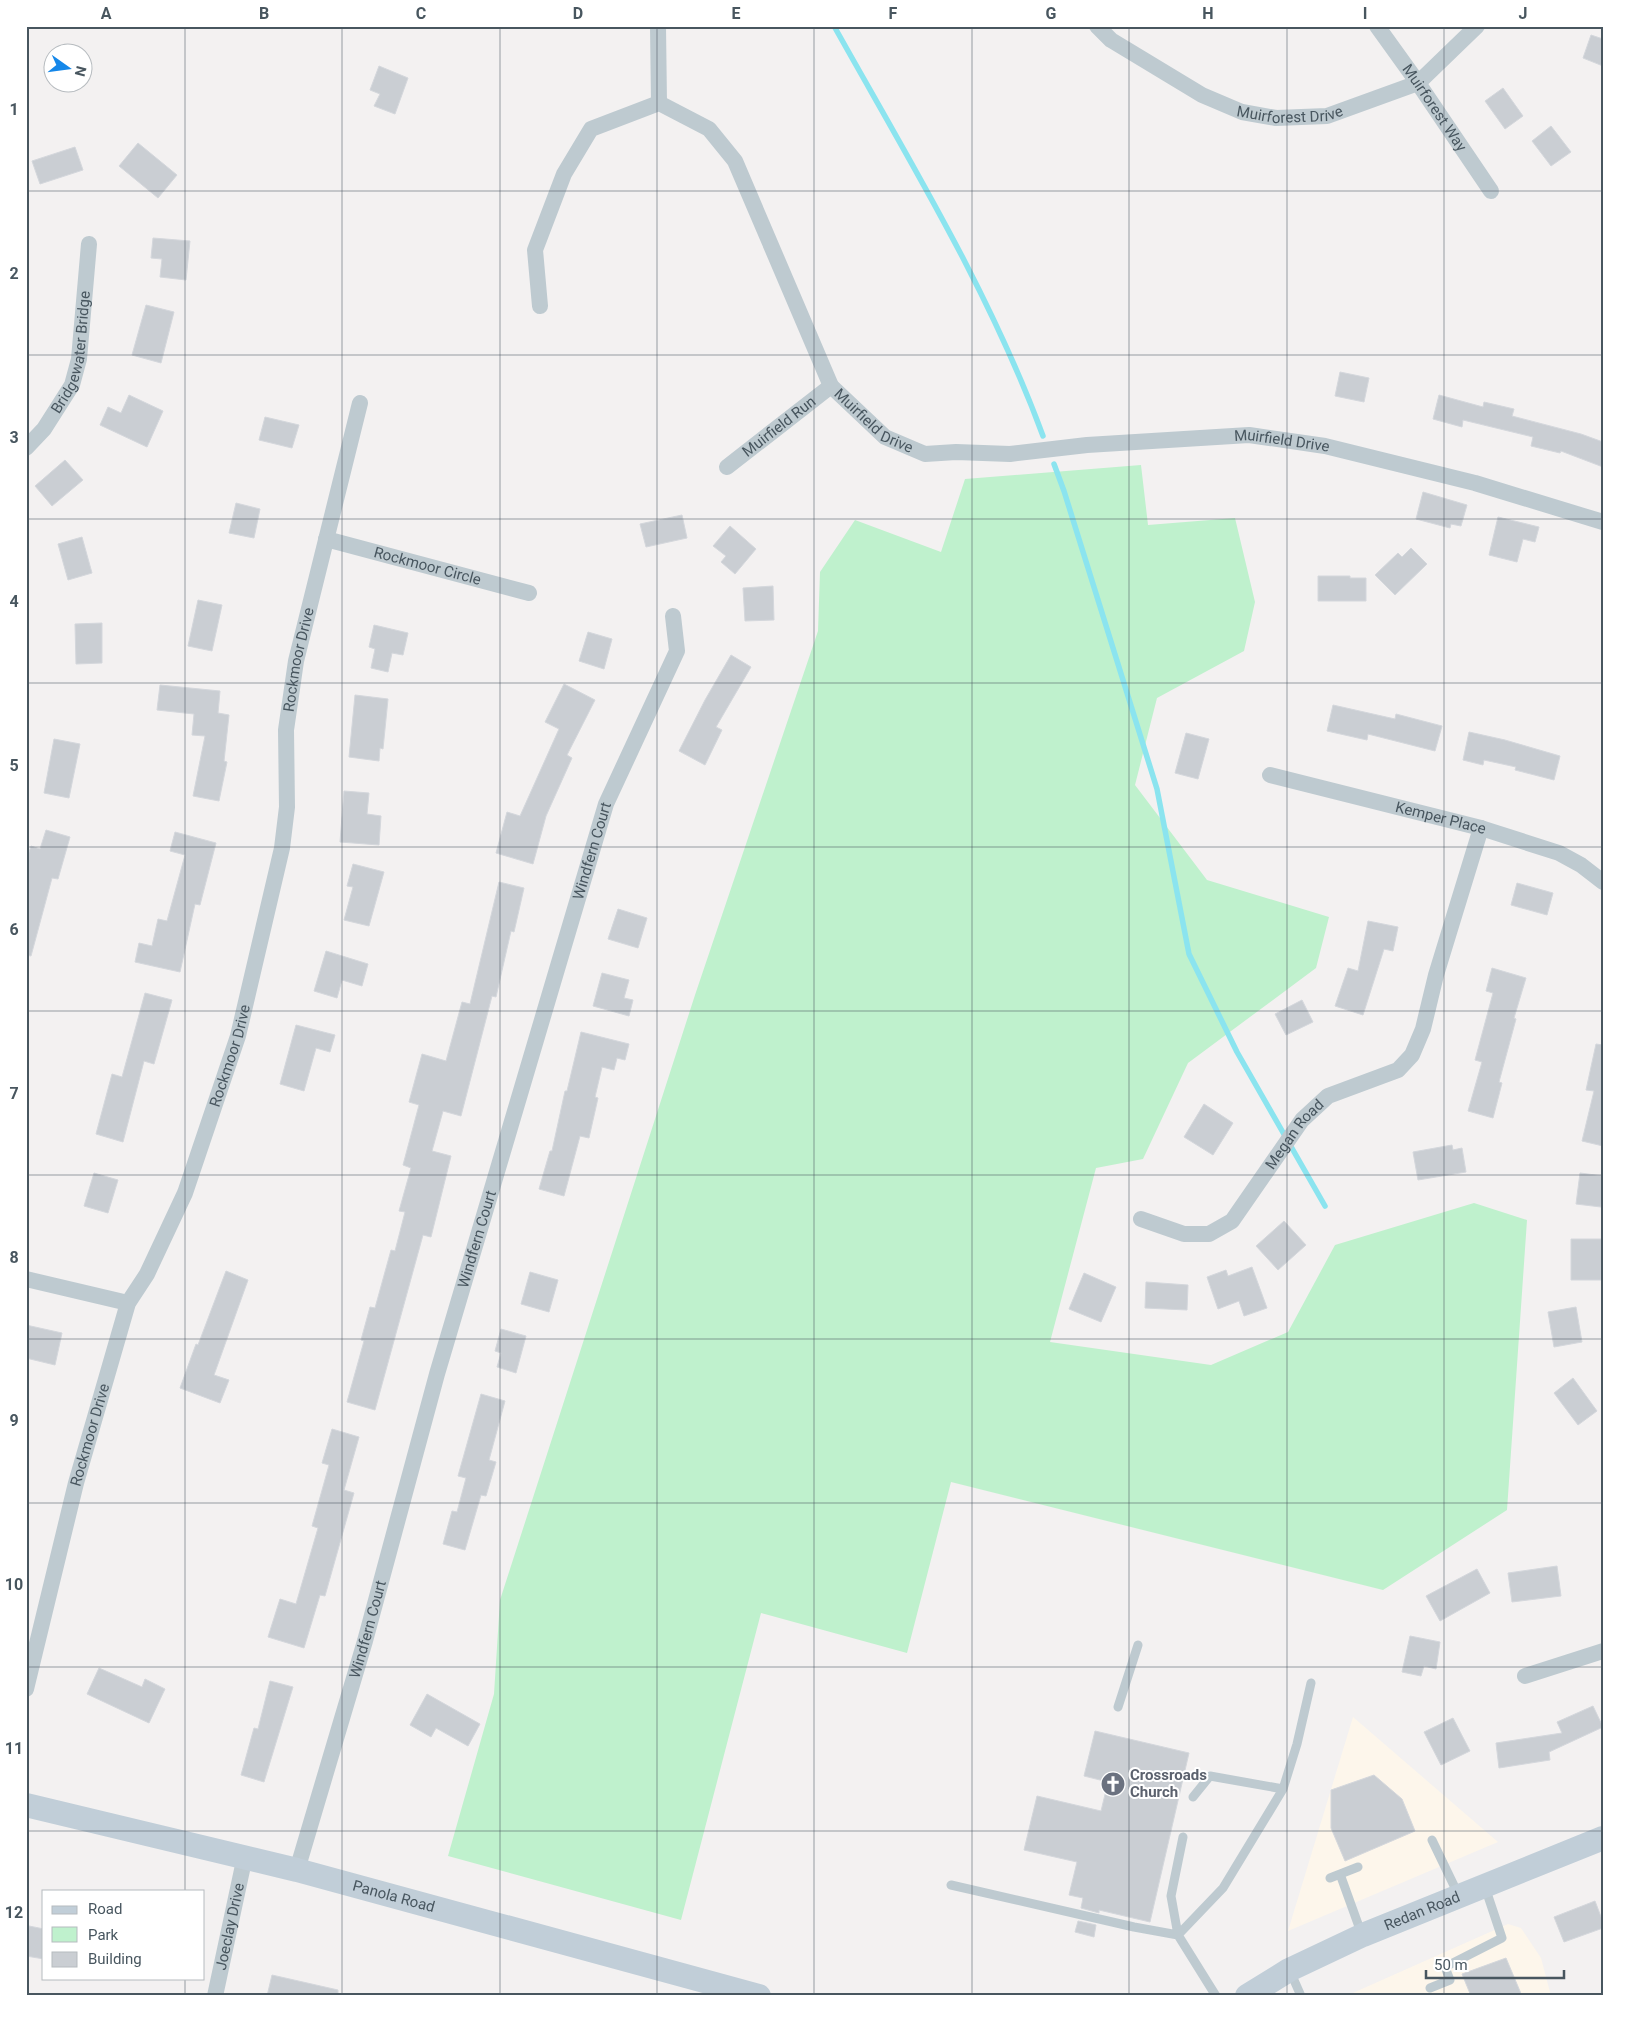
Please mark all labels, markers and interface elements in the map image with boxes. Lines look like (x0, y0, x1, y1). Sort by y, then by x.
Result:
text: A (101, 4, 112, 23)
text: B (259, 4, 269, 23)
text: C (416, 4, 426, 23)
text: D (573, 4, 583, 23)
text: E (732, 4, 741, 23)
text: F (889, 4, 898, 23)
text: G (1046, 4, 1057, 23)
text: H (1202, 4, 1214, 23)
text: I (1363, 4, 1367, 23)
text: J (1519, 4, 1527, 23)
north arrow (42, 42, 92, 92)
street label: Muirforest Way (1398, 61, 1471, 155)
text: N (72, 64, 90, 78)
text: 1 (9, 100, 19, 119)
street label: Muirforest Drive (1235, 102, 1346, 127)
text: 2 (9, 264, 19, 283)
street label: Bridgewater Bridge (47, 290, 94, 417)
street label: Muirfield Drive (831, 385, 916, 457)
street label: Muirfield Run (739, 392, 819, 461)
street label: Muirfield Drive (1234, 426, 1332, 456)
text: 3 (9, 428, 19, 447)
street label: Rockmoor Circle (372, 543, 483, 589)
text: 4 (9, 592, 19, 611)
street label: Rockmoor Drive (280, 606, 318, 713)
text: 5 (9, 756, 19, 775)
street label: Kemper Place (1394, 798, 1488, 838)
street label: Windfern Court (569, 800, 615, 902)
text: 6 (9, 920, 19, 939)
street label: Rockmoor Drive (206, 1003, 254, 1109)
text: 7 (9, 1084, 19, 1103)
street label: Megan Road (1262, 1096, 1327, 1173)
street label: Windfern Court (454, 1188, 500, 1290)
text: 8 (9, 1248, 19, 1267)
street label: Rockmoor Drive (67, 1381, 113, 1488)
text: 9 (9, 1411, 19, 1430)
text: 10 (5, 1575, 23, 1594)
street label: Windfern Court (345, 1578, 390, 1680)
text: 11 (5, 1739, 23, 1758)
place label: Crossroads Church (1130, 1766, 1207, 1801)
church icon: Crossroads Church (1100, 1771, 1126, 1797)
street label: Panola Road (351, 1877, 437, 1916)
street label: Joeclay Drive (212, 1881, 248, 1972)
street label: Redan Road (1381, 1888, 1463, 1935)
legend (42, 1890, 205, 1980)
text: Road (88, 1900, 122, 1918)
text: 12 (5, 1903, 23, 1922)
text: Park (88, 1926, 119, 1944)
scale bar (1426, 1947, 1564, 1979)
text: Building (88, 1950, 142, 1968)
text: 50 m (1434, 1956, 1468, 1974)

